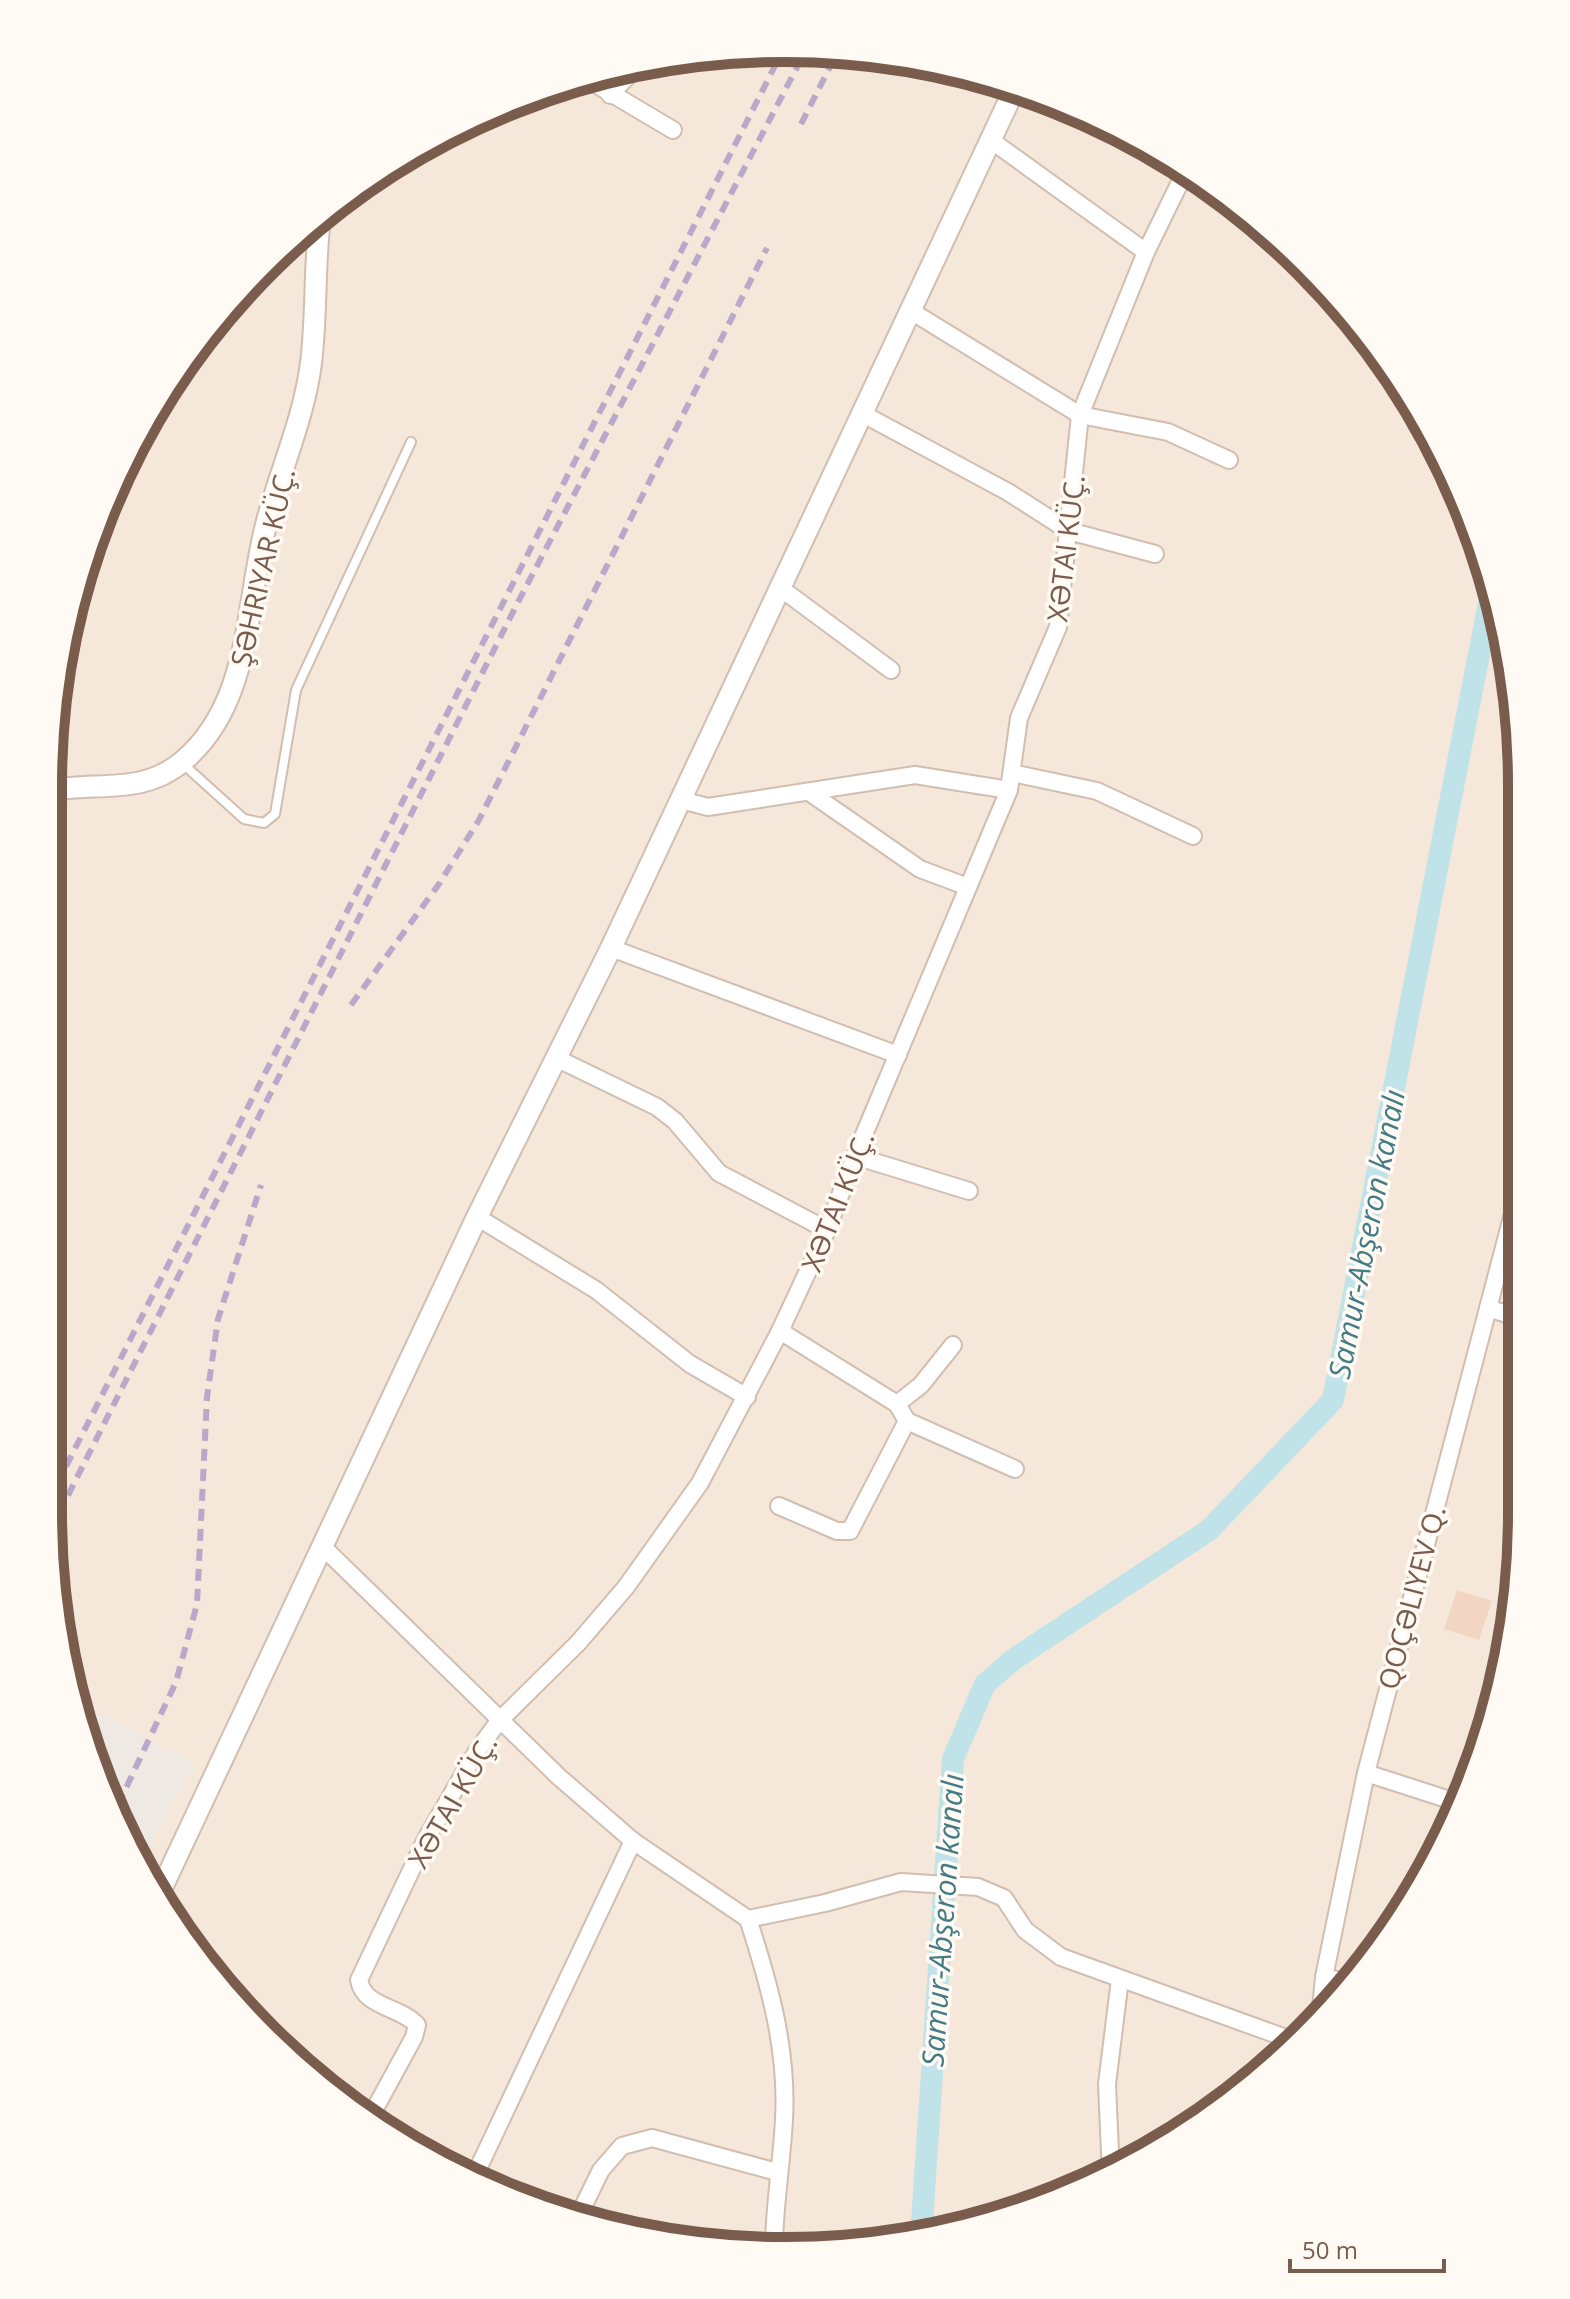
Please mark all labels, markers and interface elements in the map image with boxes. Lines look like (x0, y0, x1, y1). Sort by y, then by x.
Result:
street label: ŞƏHRIYAR KÜÇ. (221, 464, 303, 670)
street label: XƏTAI KÜÇ. (1037, 472, 1093, 624)
water label: Samur-Abşeron kanalı (1318, 1086, 1414, 1382)
street label: XƏTAI KÜÇ. (792, 1125, 882, 1277)
street label: QOÇƏLIYEV Q. (1368, 1501, 1454, 1693)
street label: XƏTAI KÜÇ. (399, 1727, 505, 1875)
water label: Samur-Abşeron kanalı (911, 1772, 973, 2068)
scale bar (1290, 2223, 1444, 2273)
text: 50 m (1302, 2233, 1358, 2266)

